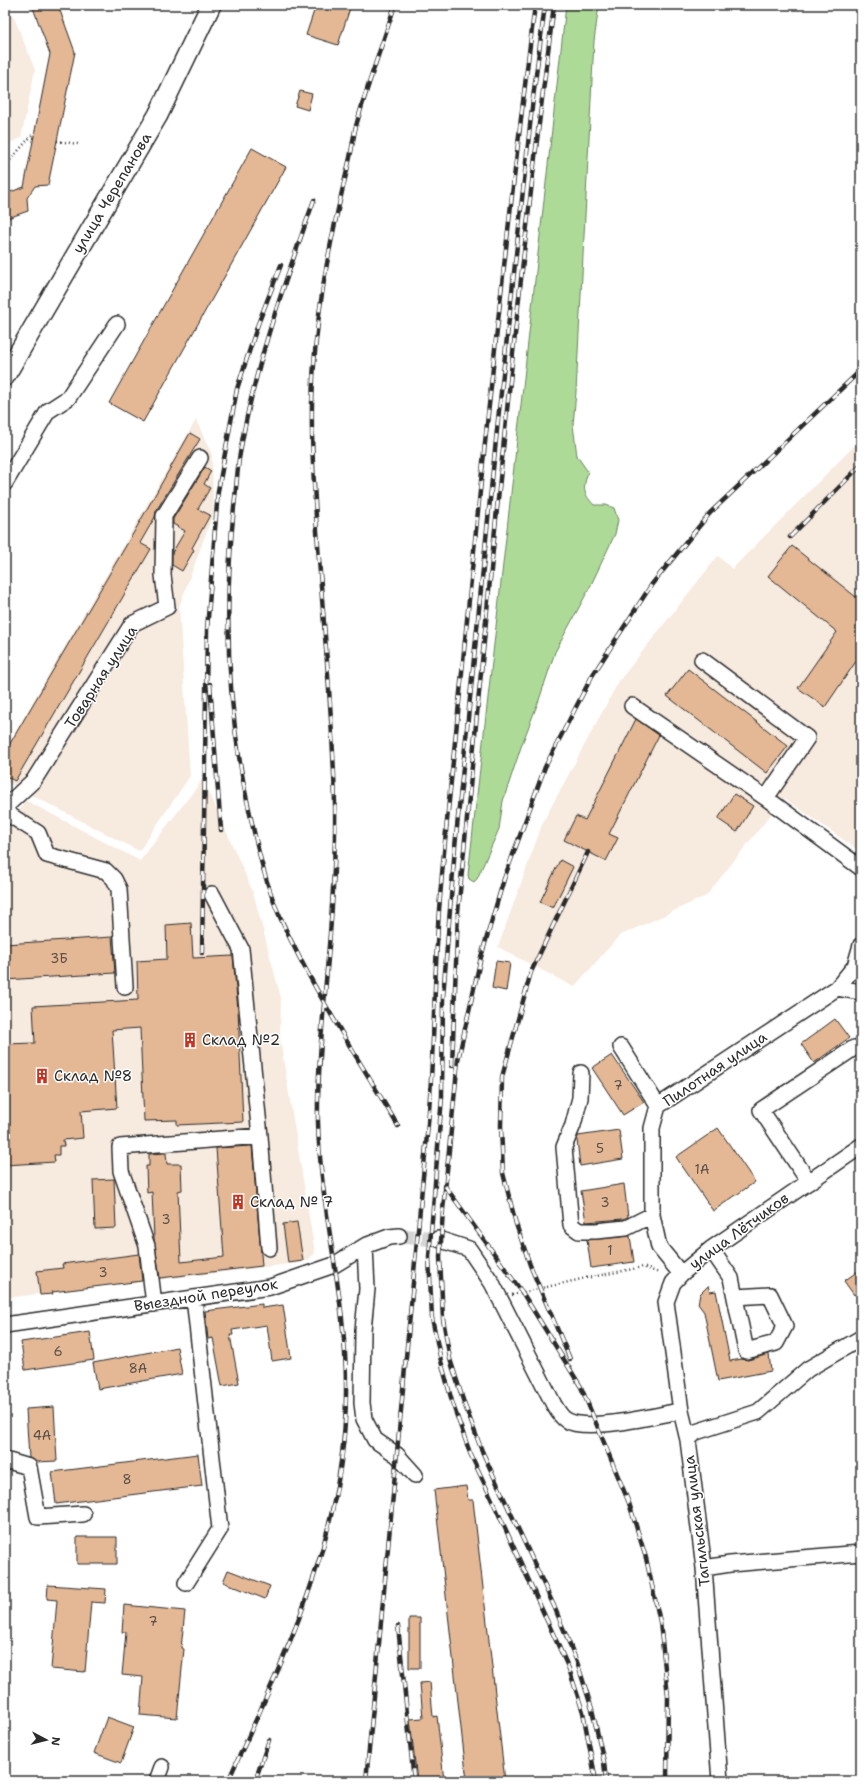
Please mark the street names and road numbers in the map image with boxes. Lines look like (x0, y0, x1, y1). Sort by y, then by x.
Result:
street label: улица Черепанова (68, 128, 156, 257)
street label: Товарная улица (60, 621, 142, 732)
street label: Пилотная улица (659, 1027, 771, 1111)
street label: улица Лётчиков (685, 1188, 793, 1274)
street label: Выездной переулок (133, 1274, 279, 1316)
street label: Тагильская улица (679, 1454, 715, 1588)

